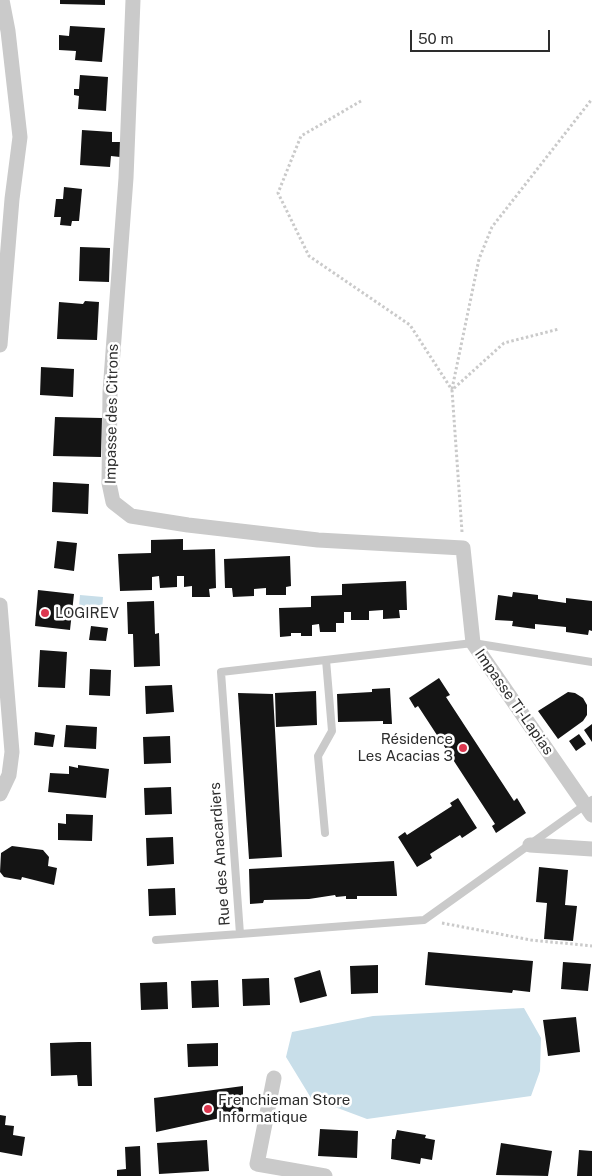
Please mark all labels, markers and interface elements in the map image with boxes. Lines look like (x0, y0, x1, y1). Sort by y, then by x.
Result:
scale bar (412, 20, 552, 52)
text: 50 m (418, 30, 453, 47)
street label: Impasse des Citrons (102, 344, 122, 484)
place label: LOGIREV (55, 604, 119, 622)
marker: LOGIREV (39, 607, 51, 619)
street label: Impasse Ti-Lapias (471, 646, 557, 758)
place label: Résidence Les Acacias 3 (357, 730, 453, 765)
marker: Résidence Les Acacias 3 (457, 742, 469, 754)
street label: Rue des Anacardiers (206, 782, 234, 926)
place label: Frenchieman Store Informatique (218, 1091, 350, 1126)
marker: Frenchieman Store Informatique (202, 1103, 214, 1115)

